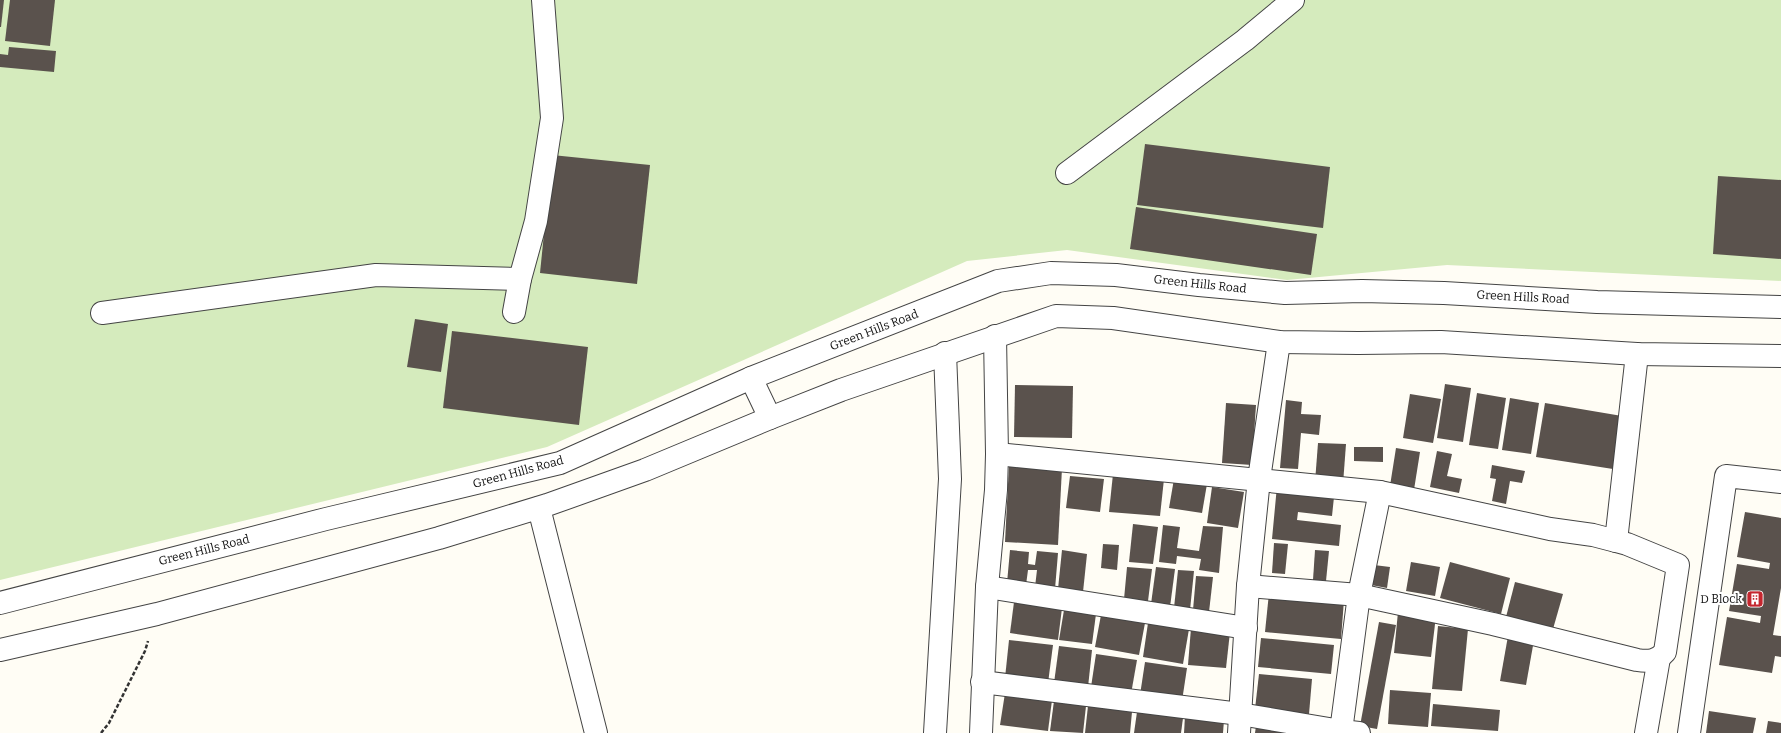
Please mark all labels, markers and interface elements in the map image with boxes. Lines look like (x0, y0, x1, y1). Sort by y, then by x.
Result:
street label: Green Hills Road (1153, 272, 1247, 296)
street label: Green Hills Road (1476, 288, 1570, 306)
street label: Green Hills Road (828, 307, 920, 353)
street label: Green Hills Road (471, 453, 565, 491)
street label: Green Hills Road (157, 532, 251, 568)
building icon: D Block (1745, 589, 1765, 609)
place label: D Block (1700, 592, 1742, 606)

